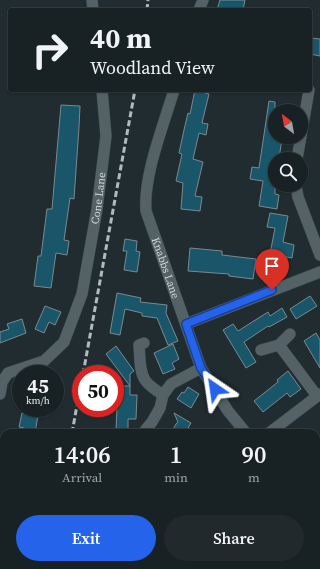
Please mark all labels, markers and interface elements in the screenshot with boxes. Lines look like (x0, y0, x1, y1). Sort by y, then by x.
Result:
text: 40 m (90, 19, 152, 57)
icon: right (24, 24, 76, 76)
text: Woodland View (90, 55, 215, 80)
north arrow (268, 104, 308, 144)
map controls (268, 104, 308, 192)
button: search (268, 152, 308, 192)
street label: Cone Lane (87, 171, 110, 225)
street label: Knabbs Lane (148, 235, 183, 301)
pin (255, 249, 289, 290)
icon: arrive (261, 255, 283, 277)
speed limit sign: 50 (72, 365, 124, 417)
position arrow (194, 368, 236, 410)
text: 45 (27, 372, 49, 400)
text: km/h (26, 394, 50, 407)
text: 14:06 (54, 438, 111, 471)
text: 1 (170, 438, 182, 471)
text: 90 (241, 438, 266, 471)
text: Arrival (62, 469, 102, 486)
text: min (164, 469, 188, 486)
text: m (248, 469, 260, 486)
button: Exit (16, 515, 156, 561)
button: Share (164, 515, 304, 561)

